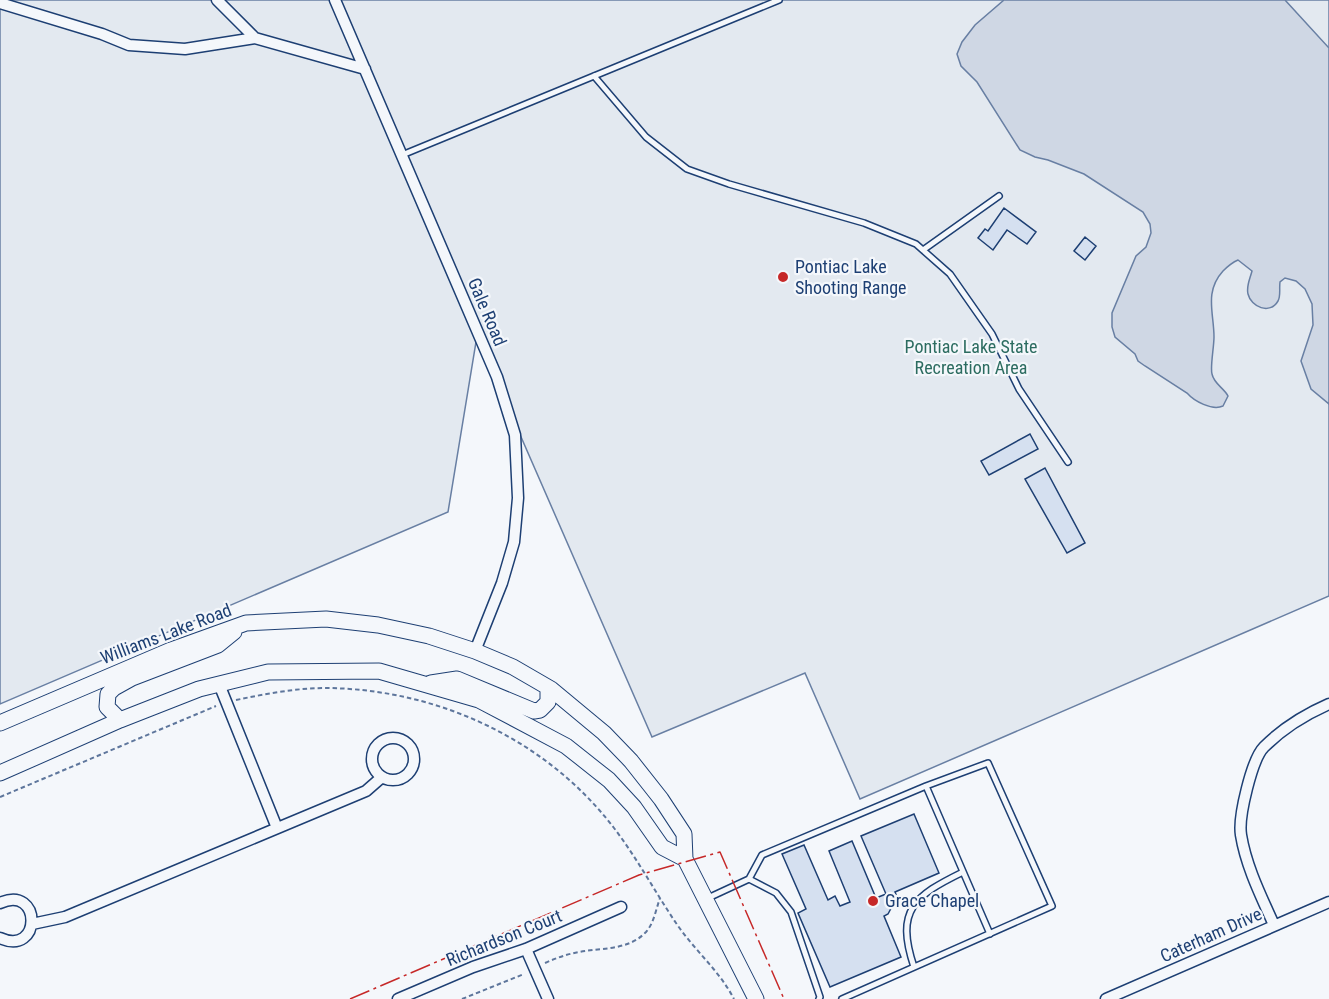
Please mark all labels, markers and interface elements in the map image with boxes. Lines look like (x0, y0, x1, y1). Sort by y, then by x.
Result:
place label: Pontiac Lake Shooting Range (795, 256, 907, 298)
marker: Pontiac Lake Shooting Range (776, 270, 790, 284)
street label: Gale Road (464, 275, 511, 349)
park label: Pontiac Lake State Recreation Area (905, 336, 1037, 378)
street label: Williams Lake Road (97, 599, 234, 668)
place label: Grace Chapel (885, 890, 979, 911)
marker: Grace Chapel (866, 894, 880, 908)
street label: Caterham Drive (1157, 903, 1265, 966)
street label: Richardson Court (443, 905, 565, 970)

